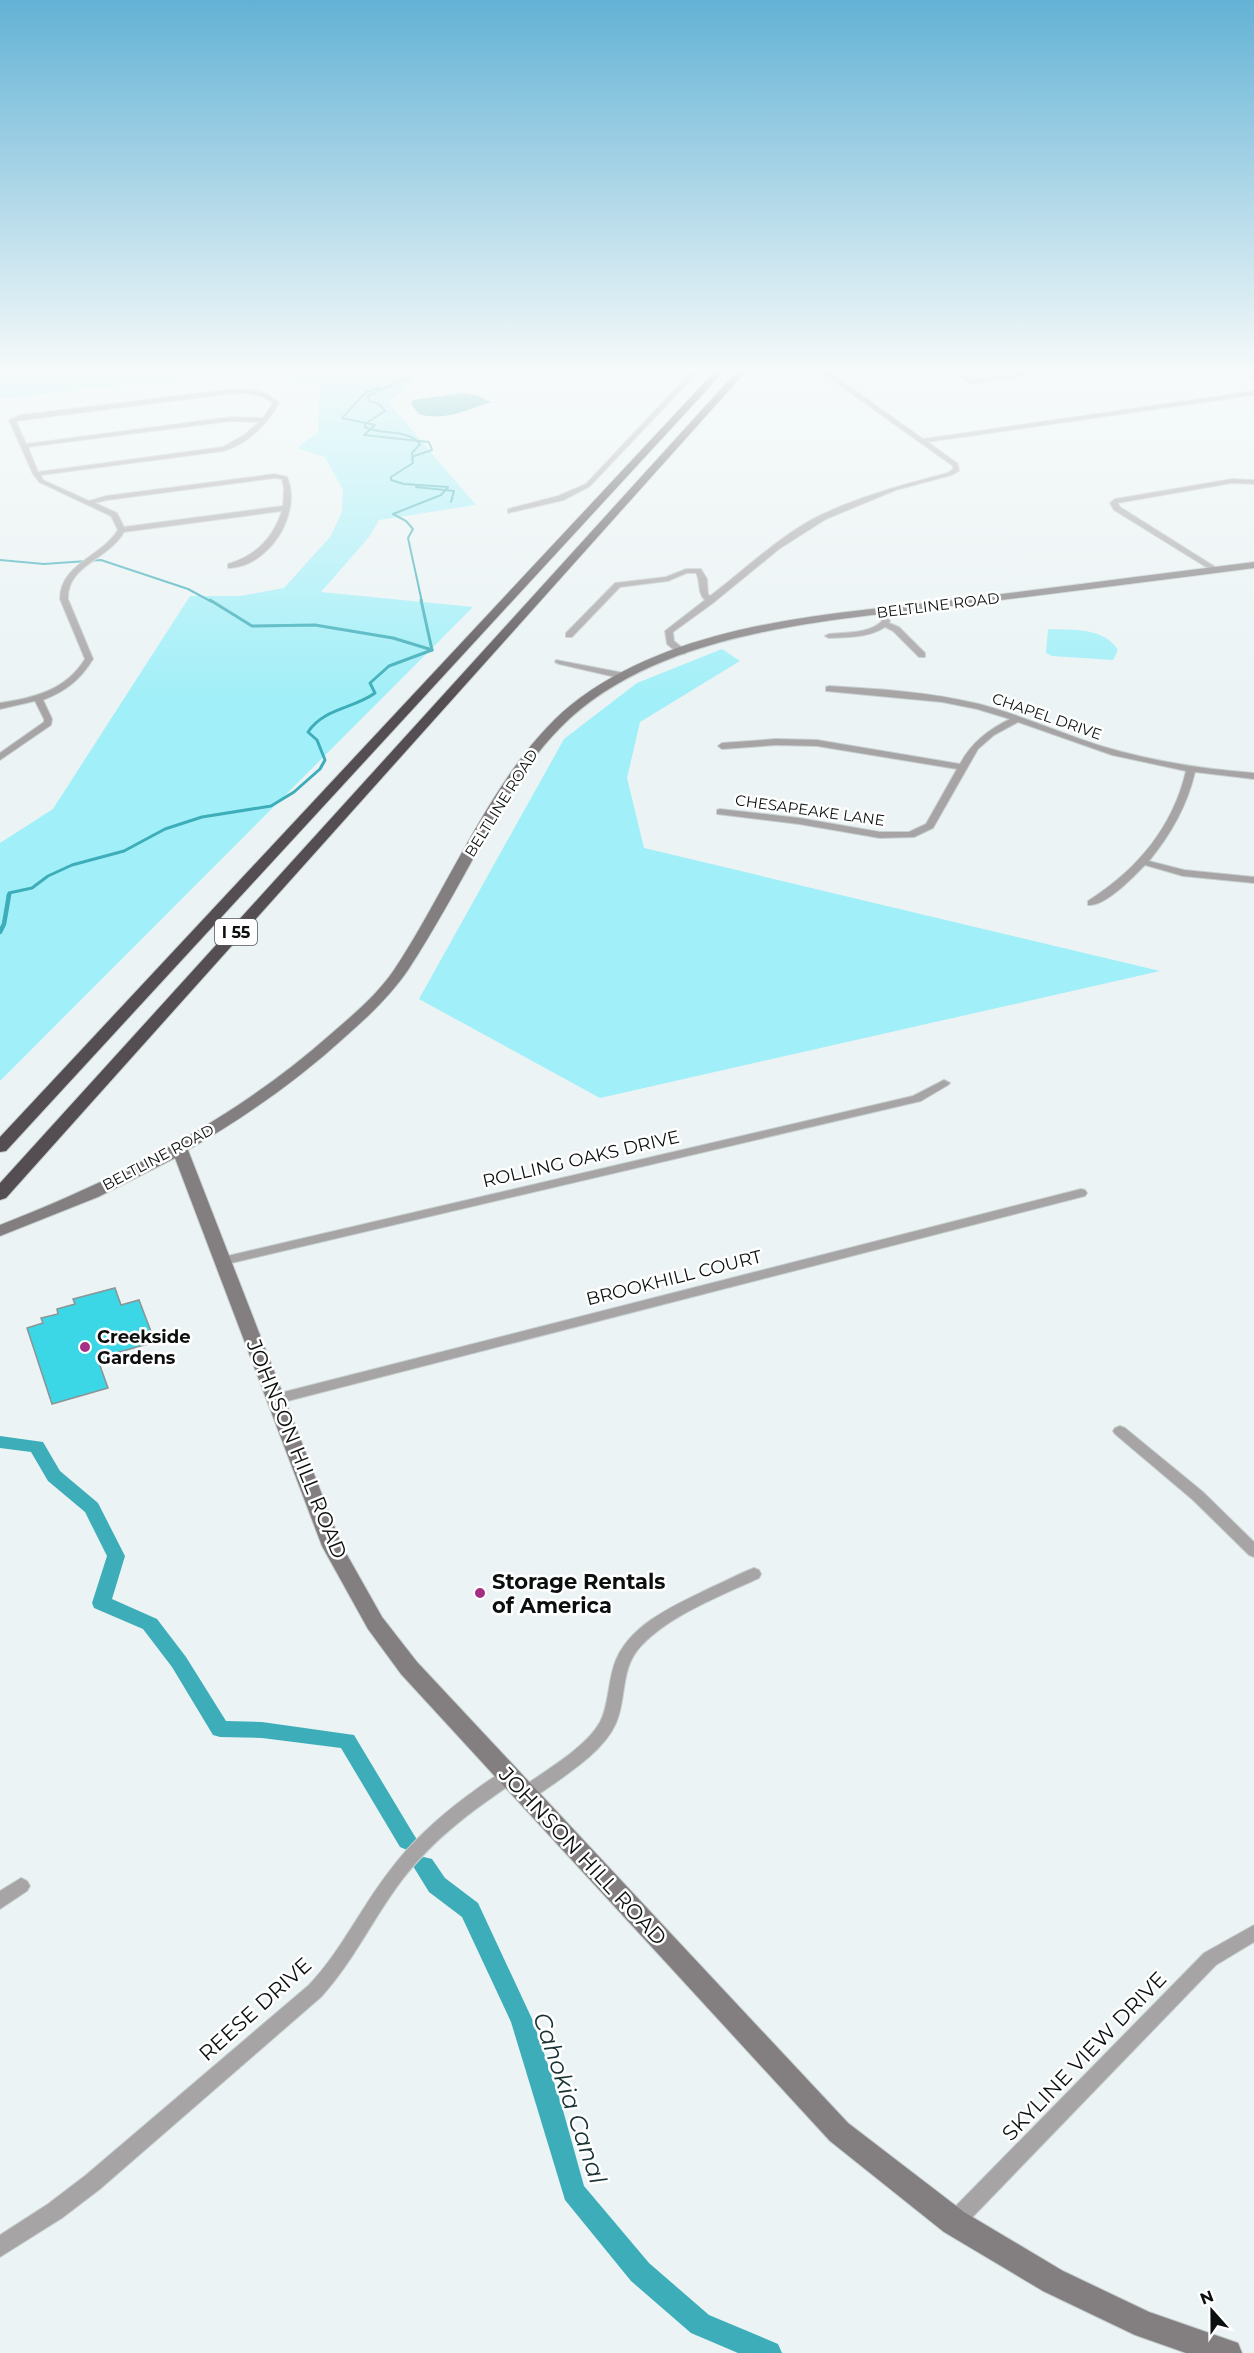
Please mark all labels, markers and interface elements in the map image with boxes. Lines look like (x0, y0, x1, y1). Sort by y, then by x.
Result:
street label: BELTLINE ROAD (876, 588, 1000, 622)
street label: CHAPEL DRIVE (990, 688, 1104, 744)
street label: BELTLINE ROAD (460, 746, 542, 860)
street label: CHESAPEAKE LANE (734, 790, 886, 830)
road number: I 55 (215, 919, 257, 945)
street label: BELTLINE ROAD (99, 1120, 217, 1194)
street label: ROLLING OAKS DRIVE (480, 1126, 682, 1192)
street label: BROOKHILL COURT (584, 1245, 765, 1310)
place label: Creekside Gardens (97, 1326, 191, 1369)
street label: JOHNSON HILL ROAD (241, 1335, 352, 1562)
marker: Creekside Gardens (78, 1340, 92, 1354)
place label: Storage Rentals of America (492, 1569, 665, 1618)
marker: Storage Rentals of America (473, 1586, 487, 1600)
street label: JOHNSON HILL ROAD (493, 1761, 672, 1950)
street label: REESE DRIVE (194, 1952, 316, 2066)
street label: SKYLINE VIEW DRIVE (997, 1966, 1171, 2146)
water label: Cahokia Canal (527, 2008, 613, 2188)
north arrow (1182, 2281, 1242, 2341)
text: N (1197, 2286, 1216, 2309)

